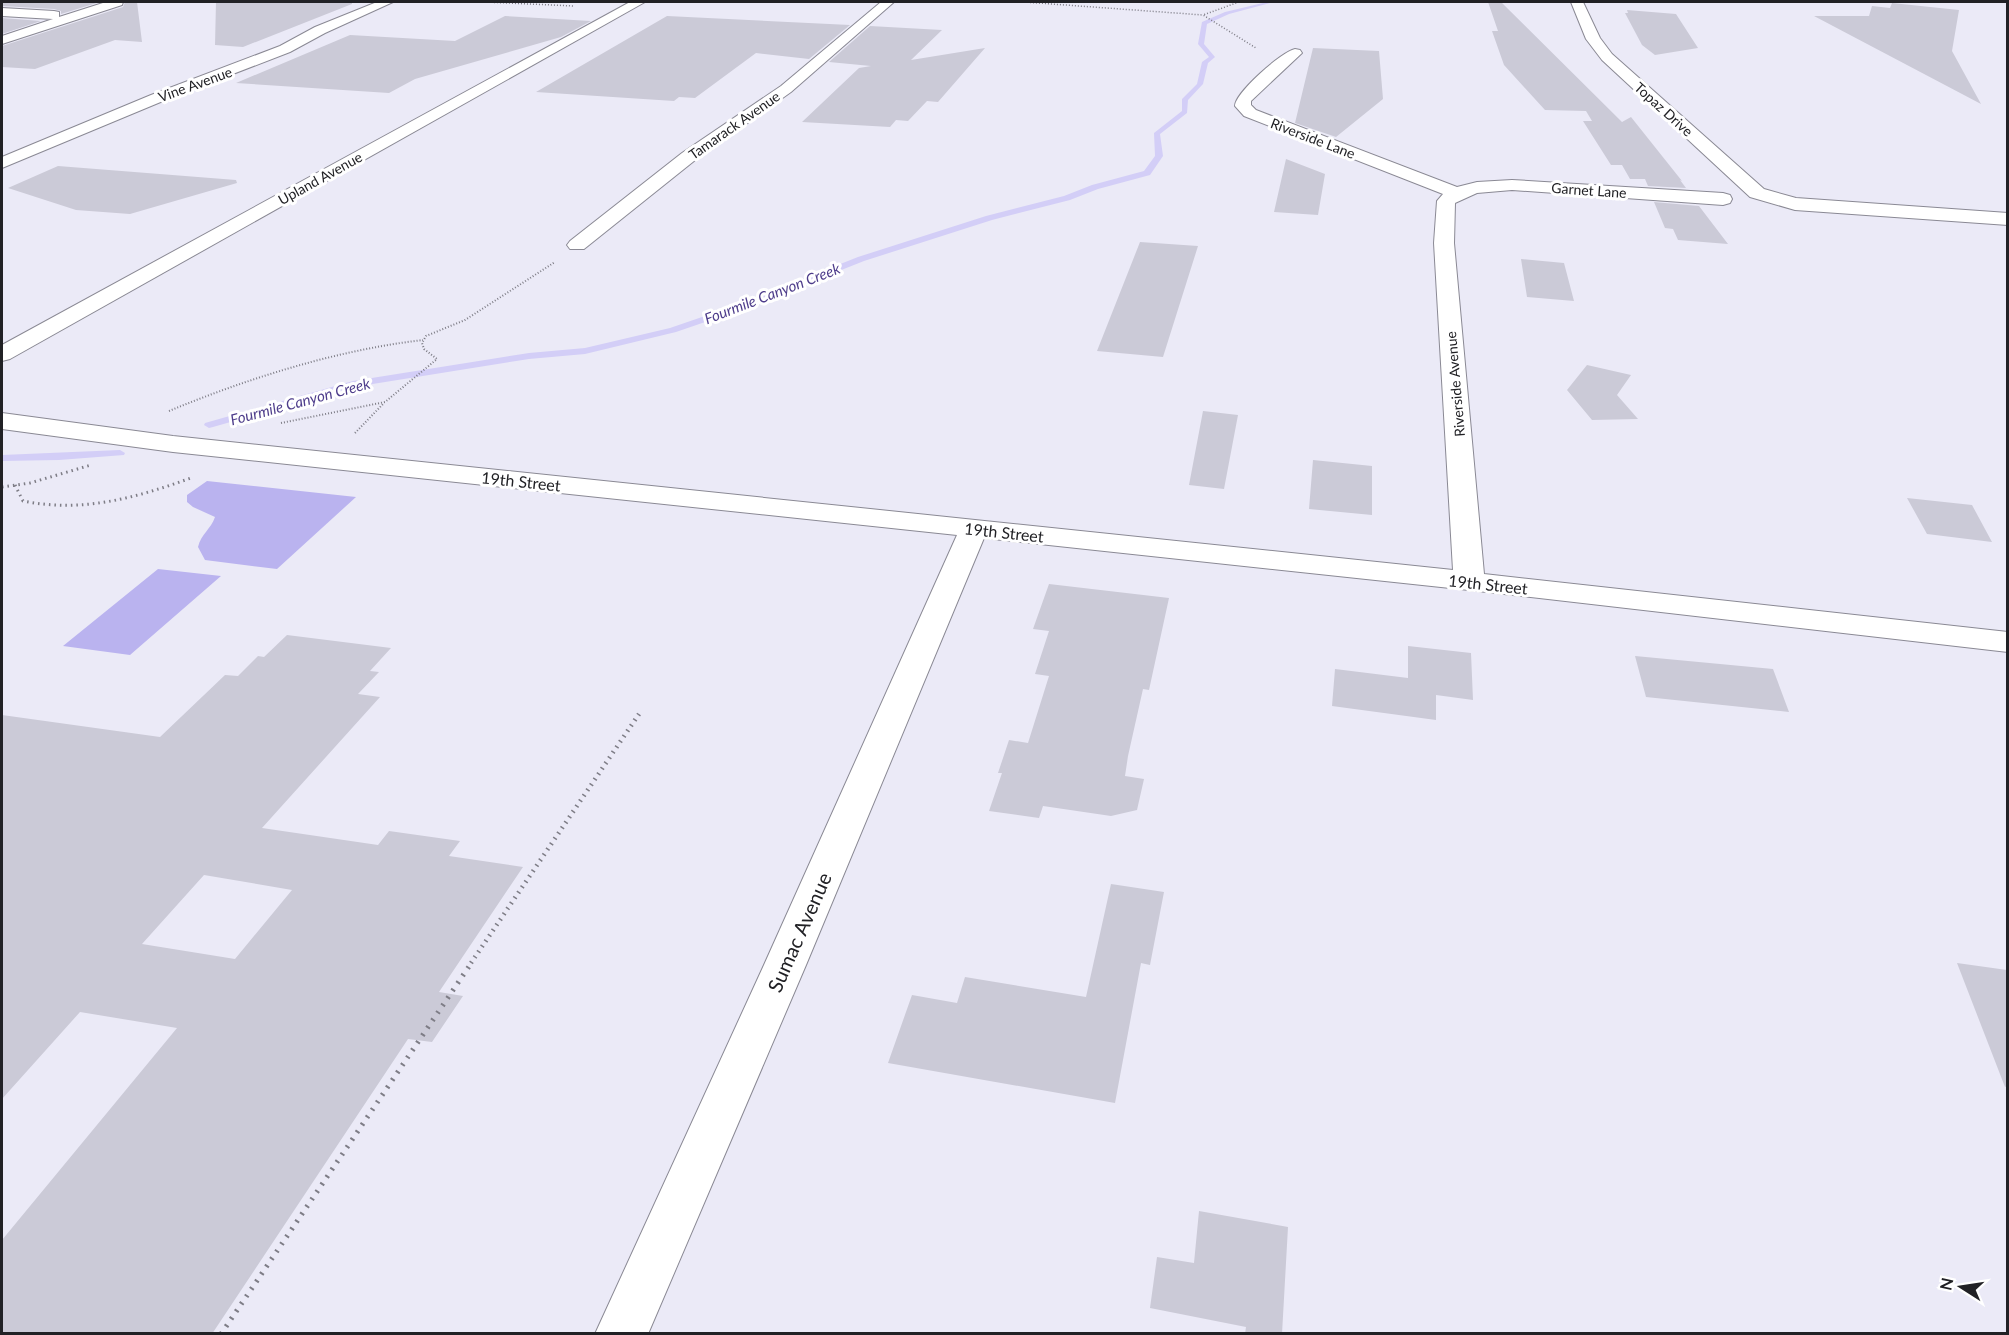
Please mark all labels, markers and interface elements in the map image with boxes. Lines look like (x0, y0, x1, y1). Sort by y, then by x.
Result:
street label: Vine Avenue (156, 63, 234, 105)
street label: Topaz Drive (1631, 78, 1697, 140)
street label: Tamarack Avenue (685, 87, 783, 163)
street label: Riverside Lane (1268, 114, 1358, 162)
street label: Upland Avenue (275, 148, 365, 208)
street label: Garnet Lane (1551, 179, 1627, 201)
water label: Fourmile Canyon Creek (702, 258, 843, 327)
street label: Riverside Avenue (1442, 331, 1468, 437)
water label: Fourmile Canyon Creek (228, 373, 373, 428)
street label: 19th Street (480, 467, 562, 495)
street label: 19th Street (963, 518, 1045, 546)
street label: 19th Street (1447, 570, 1529, 598)
street label: Sumac Avenue (762, 868, 836, 996)
north arrow (1931, 1257, 1991, 1317)
text: N (1935, 1276, 1956, 1292)

